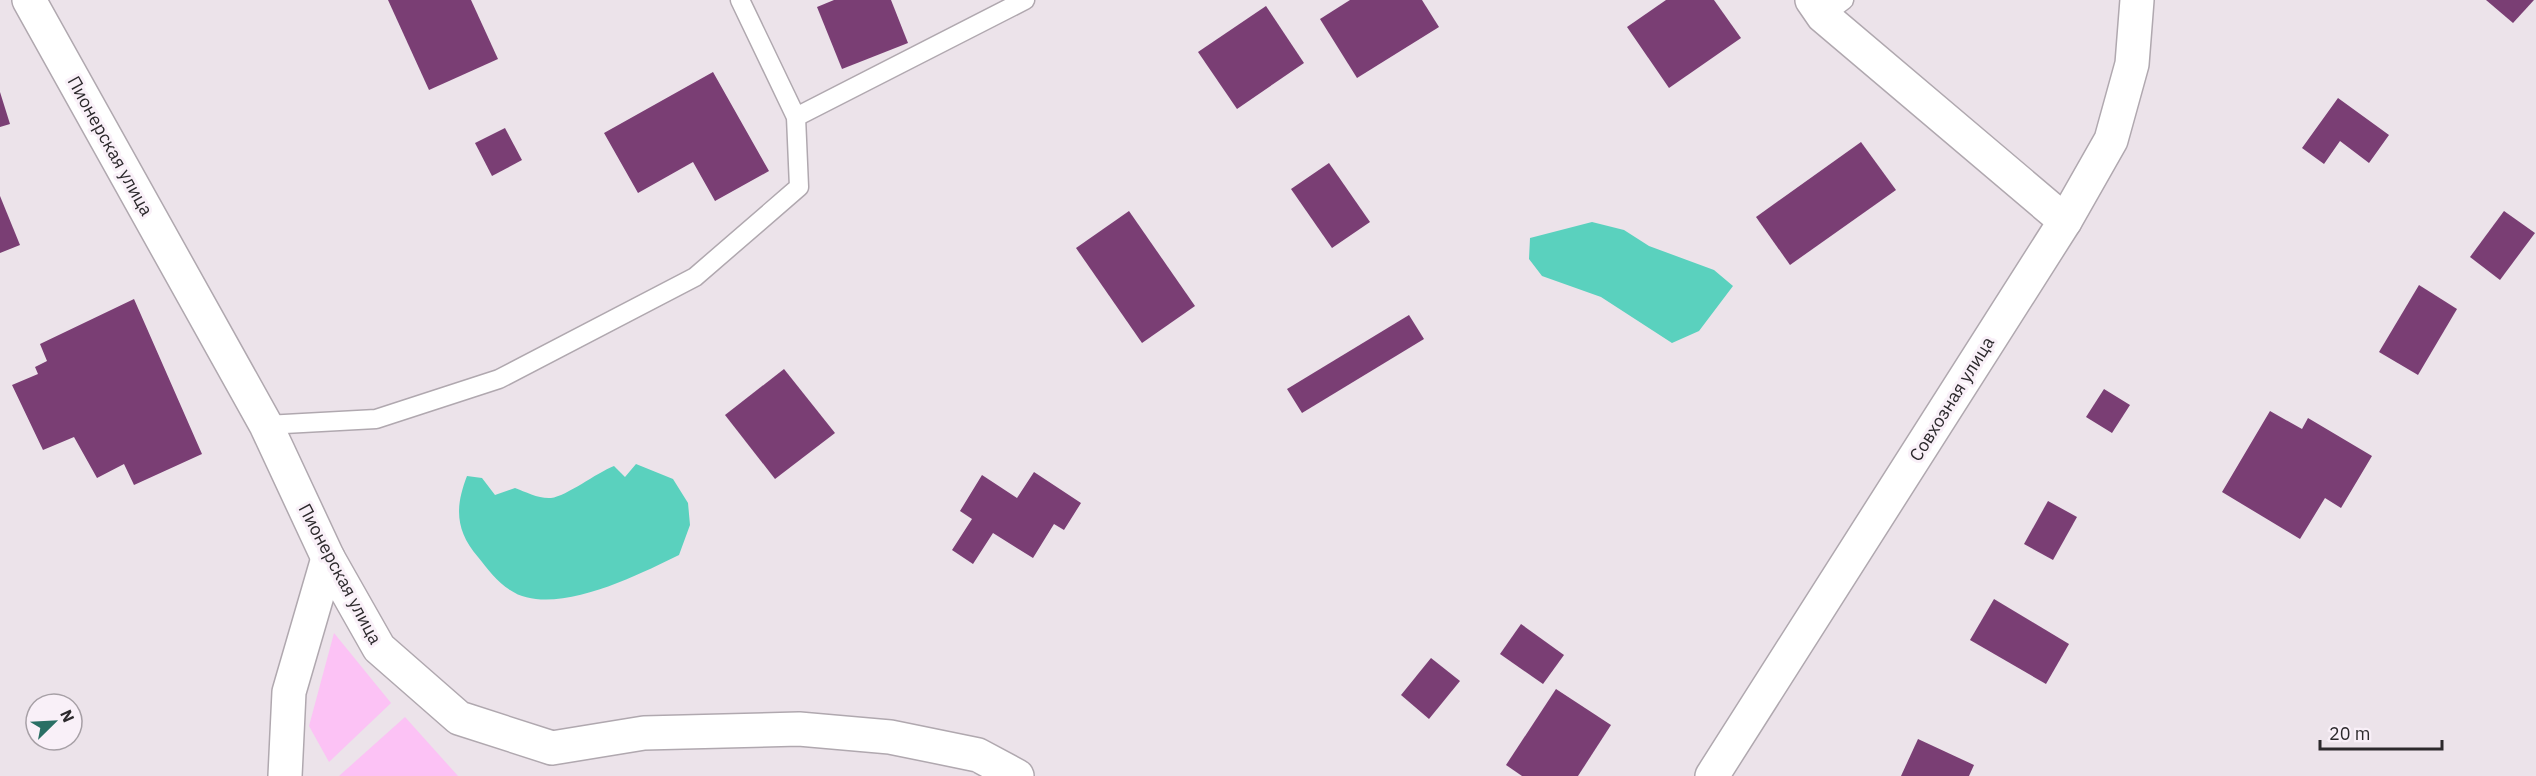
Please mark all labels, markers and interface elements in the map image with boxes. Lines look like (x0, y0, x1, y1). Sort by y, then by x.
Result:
street label: Пионерская улица (63, 72, 159, 220)
street label: Совхозная улица (1904, 332, 1999, 465)
street label: Пионерская улица (294, 499, 387, 648)
north arrow (24, 692, 84, 752)
text: N (56, 707, 79, 725)
scale bar (2320, 713, 2442, 751)
text: 20 m (2329, 722, 2371, 745)

